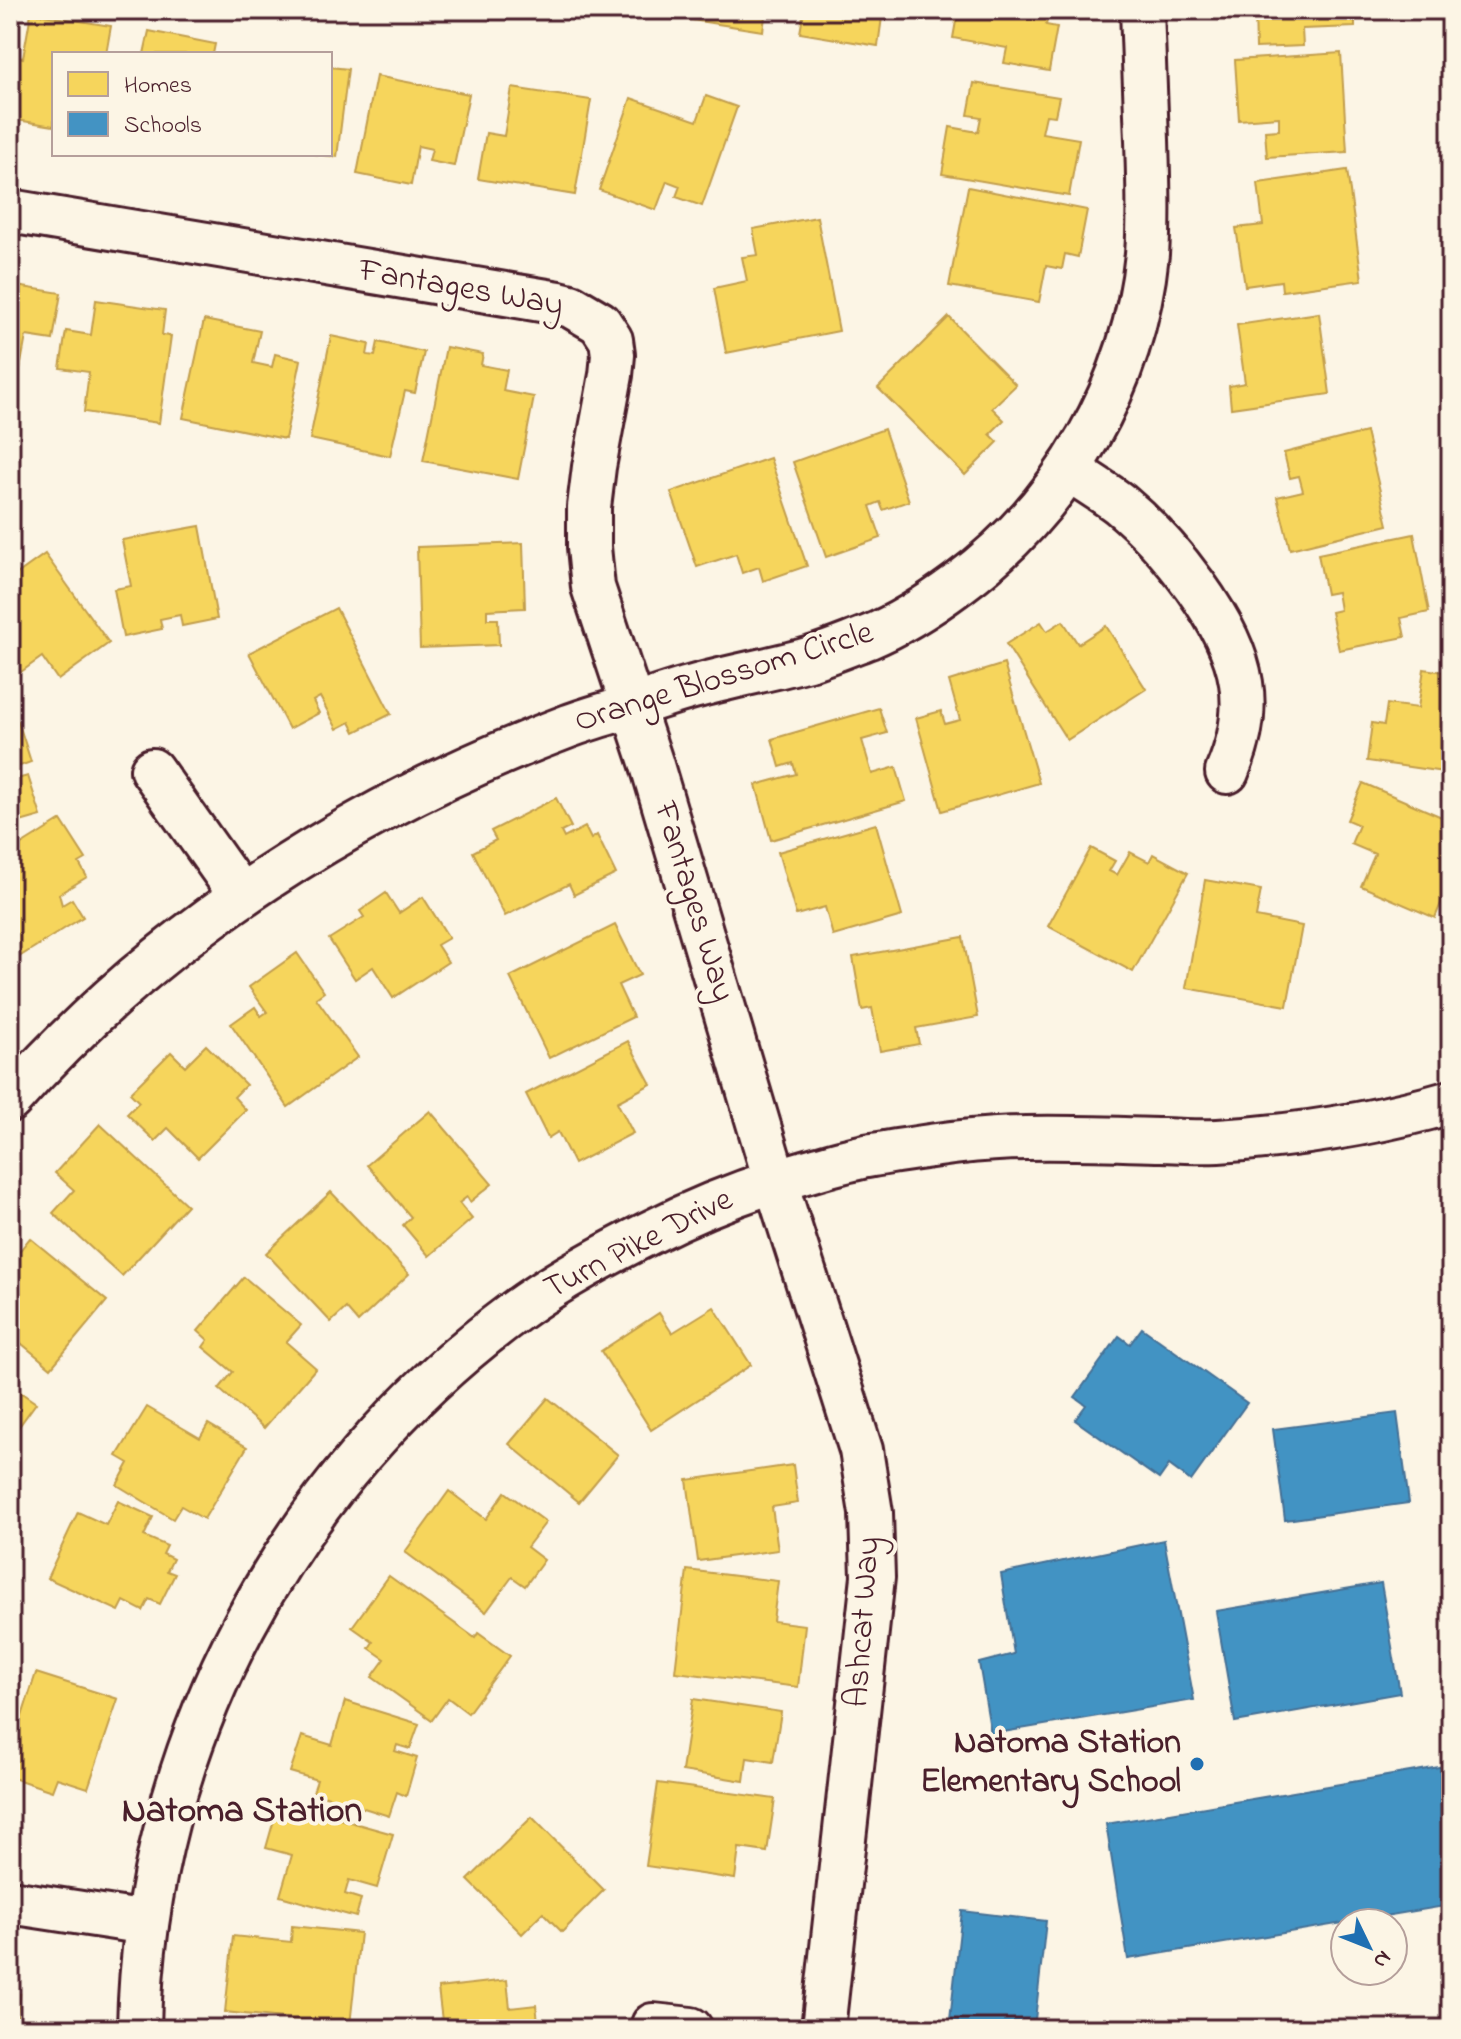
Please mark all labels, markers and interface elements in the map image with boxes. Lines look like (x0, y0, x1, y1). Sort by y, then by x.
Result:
legend (52, 52, 332, 156)
text: Homes (124, 69, 192, 104)
text: Schools (124, 109, 202, 144)
street label: Fantages Way (354, 246, 567, 332)
street label: Orange Blossom Circle (569, 609, 880, 747)
street label: Fantages Way (639, 795, 747, 1008)
street label: Turn Pike Drive (536, 1176, 743, 1314)
street label: Ashcat Way (833, 1535, 895, 1709)
place label: Natoma Station Elementary School (920, 1719, 1181, 1809)
marker: Natoma Station Elementary School (1188, 1755, 1206, 1773)
district label: Natoma Station (122, 1786, 362, 1839)
north arrow (1329, 1907, 1409, 1987)
text: N (1365, 1942, 1398, 1975)

